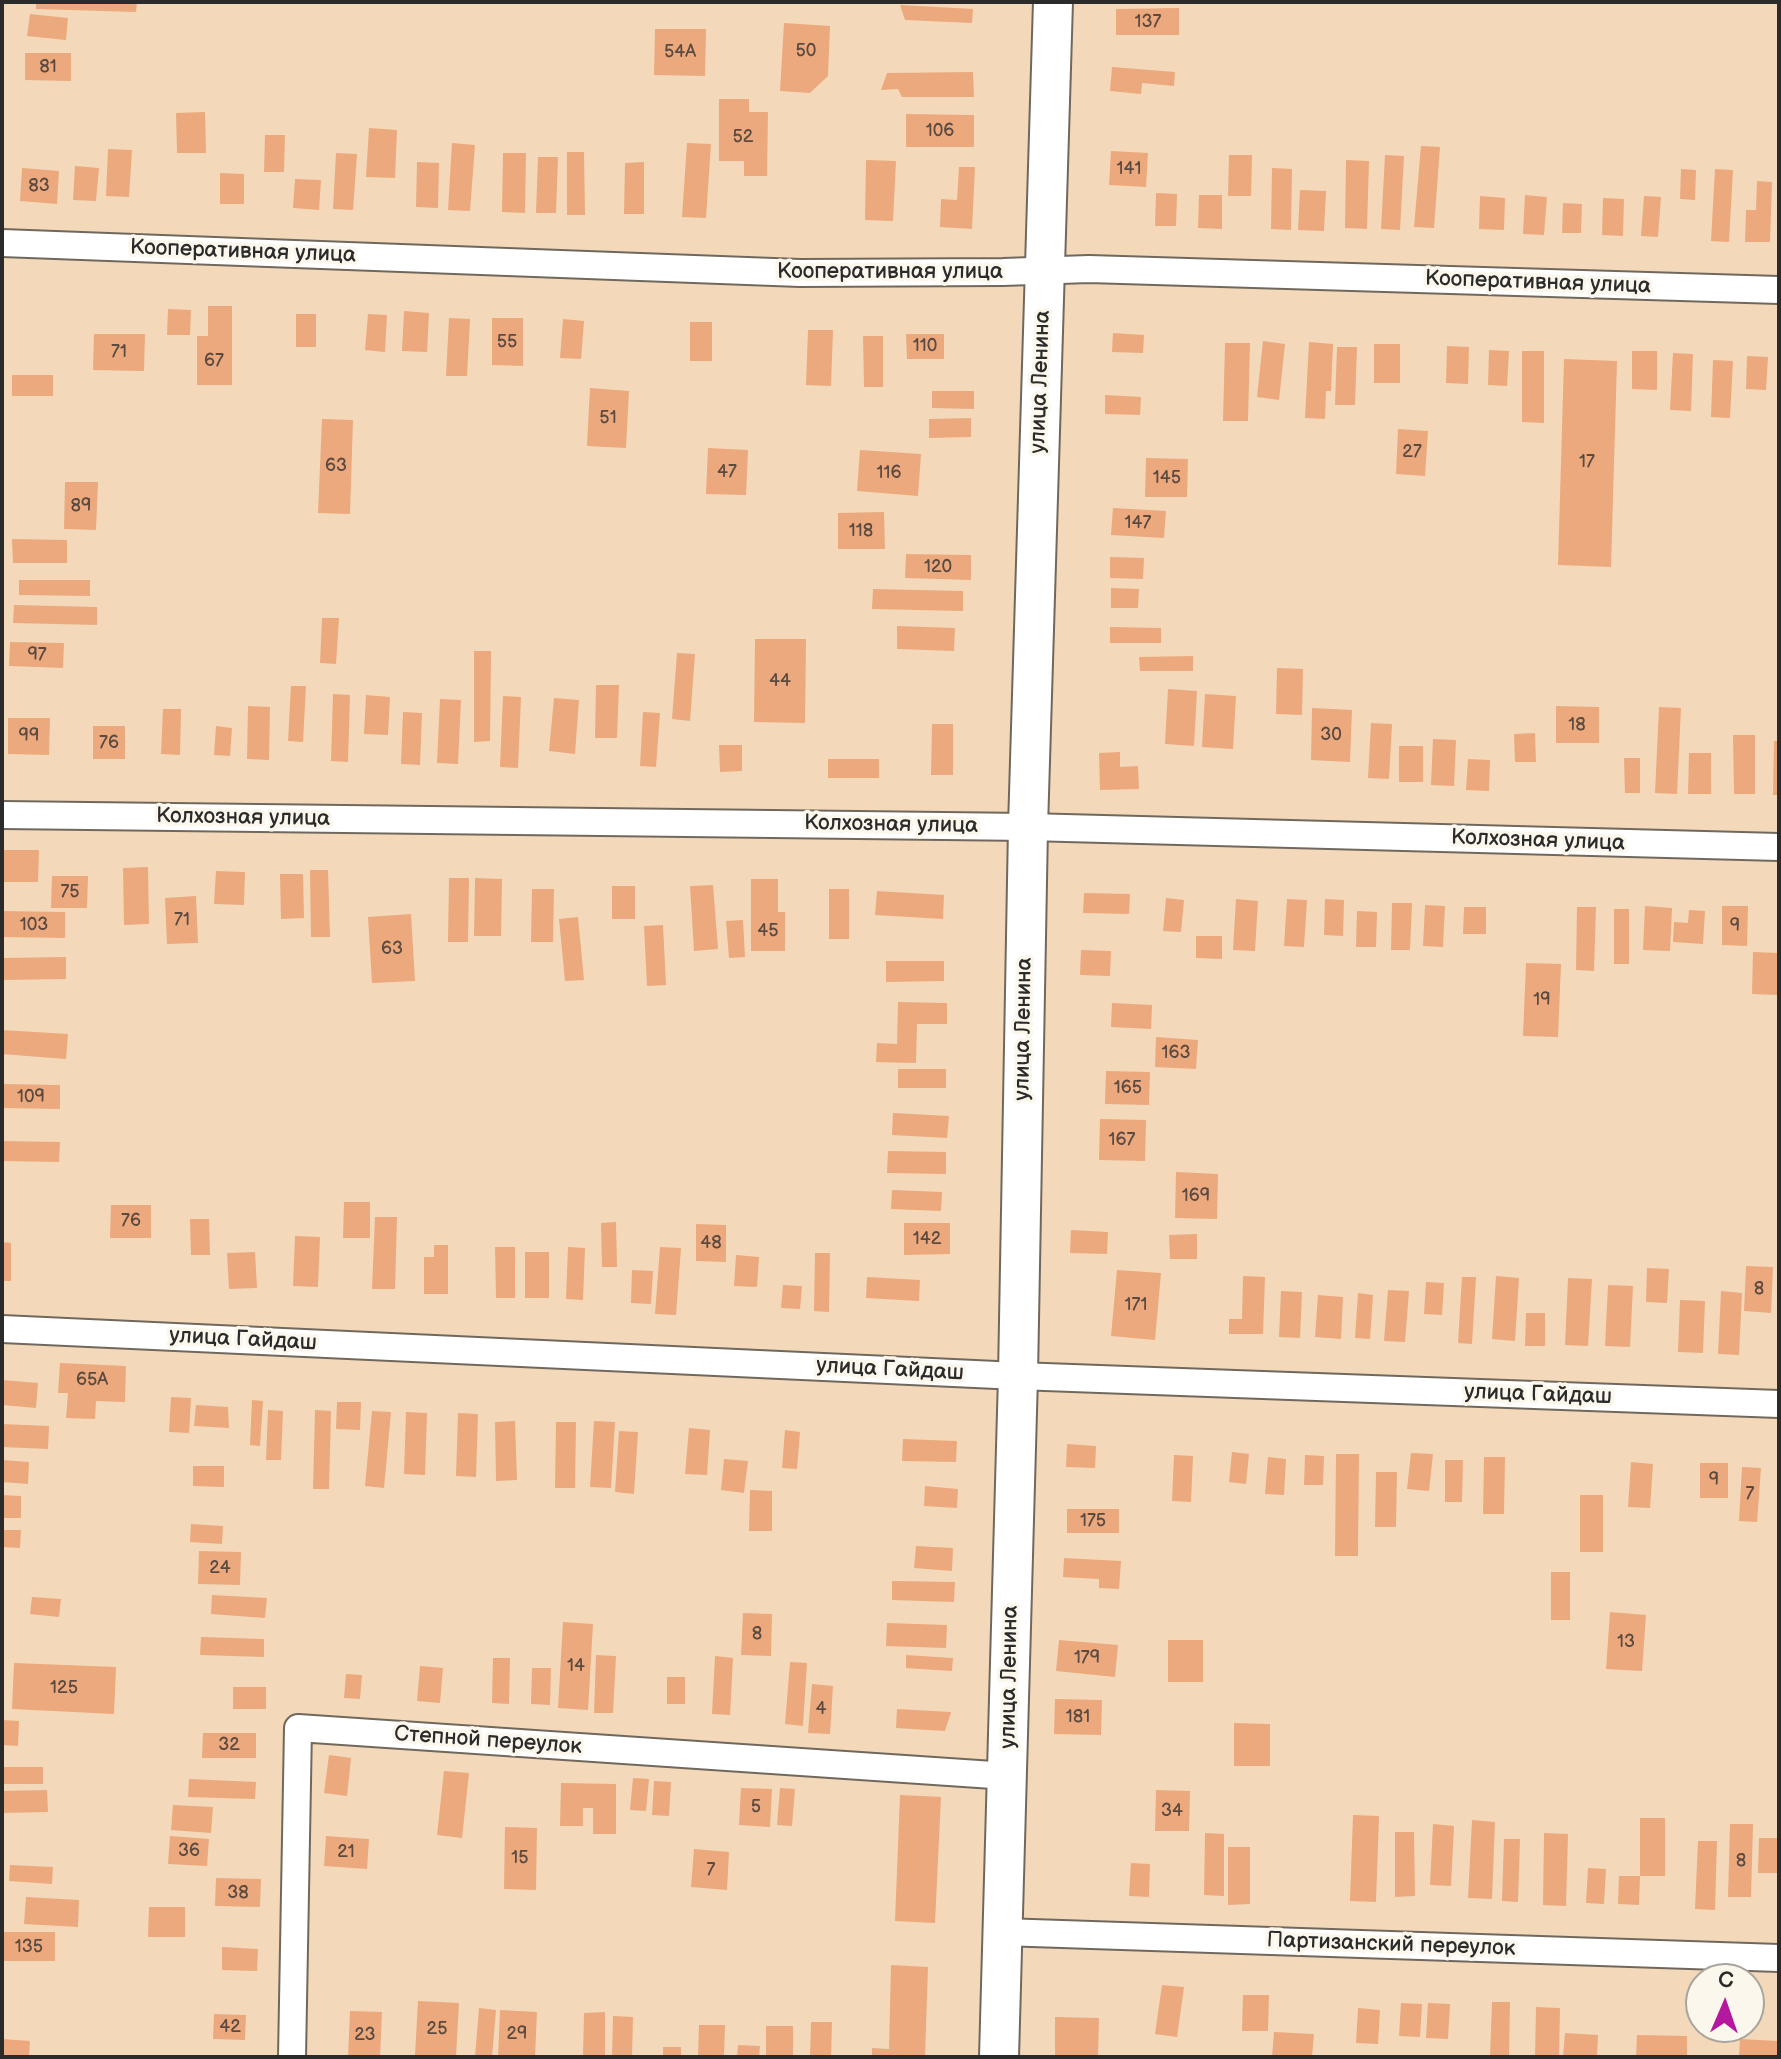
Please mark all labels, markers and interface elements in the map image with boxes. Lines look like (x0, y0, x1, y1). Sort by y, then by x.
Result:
house number: 137 (1135, 11, 1161, 33)
house number: 50 (796, 40, 816, 62)
house number: 54А (664, 41, 696, 63)
house number: 81 (39, 56, 57, 78)
house number: 106 (926, 120, 954, 142)
house number: 52 (733, 126, 753, 148)
house number: 141 (1117, 158, 1141, 180)
house number: 83 (28, 175, 50, 197)
street label: Кооперативная улица (130, 235, 356, 269)
street label: Кооперативная улица (777, 259, 1003, 285)
street label: Кооперативная улица (1425, 266, 1651, 300)
street label: улица Ленина (1025, 310, 1057, 454)
house number: 55 (497, 331, 517, 353)
house number: 110 (913, 335, 937, 357)
house number: 71 (111, 341, 127, 363)
house number: 67 (204, 350, 224, 372)
house number: 51 (599, 407, 617, 429)
house number: 27 (1402, 441, 1422, 463)
house number: 17 (1579, 451, 1595, 473)
house number: 63 (325, 455, 347, 477)
house number: 47 (717, 461, 737, 483)
house number: 116 (877, 462, 901, 484)
house number: 145 (1153, 467, 1181, 489)
house number: 89 (71, 495, 91, 517)
house number: 147 (1125, 512, 1151, 534)
house number: 118 (849, 520, 873, 542)
house number: 120 (924, 556, 952, 578)
house number: 97 (27, 644, 47, 666)
house number: 44 (769, 670, 791, 692)
house number: 18 (1568, 714, 1586, 736)
house number: 30 (1320, 724, 1342, 746)
house number: 99 (19, 725, 39, 747)
house number: 76 (99, 732, 119, 754)
street label: Колхозная улица (156, 803, 330, 833)
street label: Колхозная улица (804, 810, 978, 840)
street label: Колхозная улица (1451, 825, 1625, 857)
house number: 75 (60, 881, 80, 903)
house number: 71 (174, 909, 190, 931)
house number: 103 (20, 914, 48, 936)
house number: 9 (1730, 915, 1740, 937)
house number: 45 (757, 920, 779, 942)
house number: 63 (381, 938, 403, 960)
street label: улица Ленина (1010, 957, 1038, 1101)
house number: 19 (1533, 989, 1551, 1011)
house number: 163 (1161, 1042, 1191, 1064)
house number: 165 (1114, 1077, 1142, 1099)
house number: 109 (17, 1086, 45, 1108)
house number: 167 (1109, 1129, 1135, 1151)
house number: 169 (1182, 1185, 1210, 1207)
house number: 76 (121, 1210, 141, 1232)
house number: 142 (913, 1228, 941, 1250)
house number: 48 (700, 1232, 722, 1254)
house number: 8 (1754, 1278, 1764, 1300)
house number: 171 (1125, 1294, 1147, 1316)
street label: улица Гайдаш (168, 1323, 318, 1357)
street label: улица Гайдаш (815, 1353, 965, 1387)
house number: 65А (76, 1369, 108, 1391)
street label: улица Гайдаш (1464, 1379, 1612, 1411)
house number: 9 (1709, 1469, 1719, 1491)
house number: 7 (1746, 1483, 1754, 1505)
house number: 175 (1080, 1510, 1106, 1532)
house number: 24 (209, 1557, 231, 1579)
street label: улица Ленина (996, 1605, 1024, 1749)
house number: 8 (752, 1623, 762, 1645)
house number: 13 (1617, 1631, 1635, 1653)
house number: 179 (1074, 1647, 1100, 1669)
house number: 14 (567, 1655, 585, 1677)
house number: 125 (50, 1677, 78, 1699)
house number: 4 (816, 1698, 826, 1720)
house number: 181 (1066, 1706, 1090, 1728)
street label: Степной переулок (393, 1721, 583, 1761)
house number: 32 (218, 1734, 240, 1756)
house number: 5 (751, 1796, 761, 1818)
house number: 34 (1161, 1800, 1183, 1822)
house number: 36 (178, 1840, 200, 1862)
house number: 21 (337, 1841, 355, 1863)
house number: 15 (511, 1847, 529, 1869)
house number: 8 (1736, 1850, 1746, 1872)
house number: 7 (707, 1859, 715, 1881)
house number: 38 (227, 1882, 249, 1904)
street label: Партизанский переулок (1266, 1927, 1516, 1963)
house number: 135 (15, 1936, 43, 1958)
north arrow (1685, 1963, 1765, 2043)
text: С (1718, 1967, 1734, 1994)
house number: 42 (219, 2016, 241, 2038)
house number: 25 (427, 2018, 447, 2040)
house number: 29 (506, 2023, 528, 2045)
house number: 23 (354, 2024, 376, 2046)

